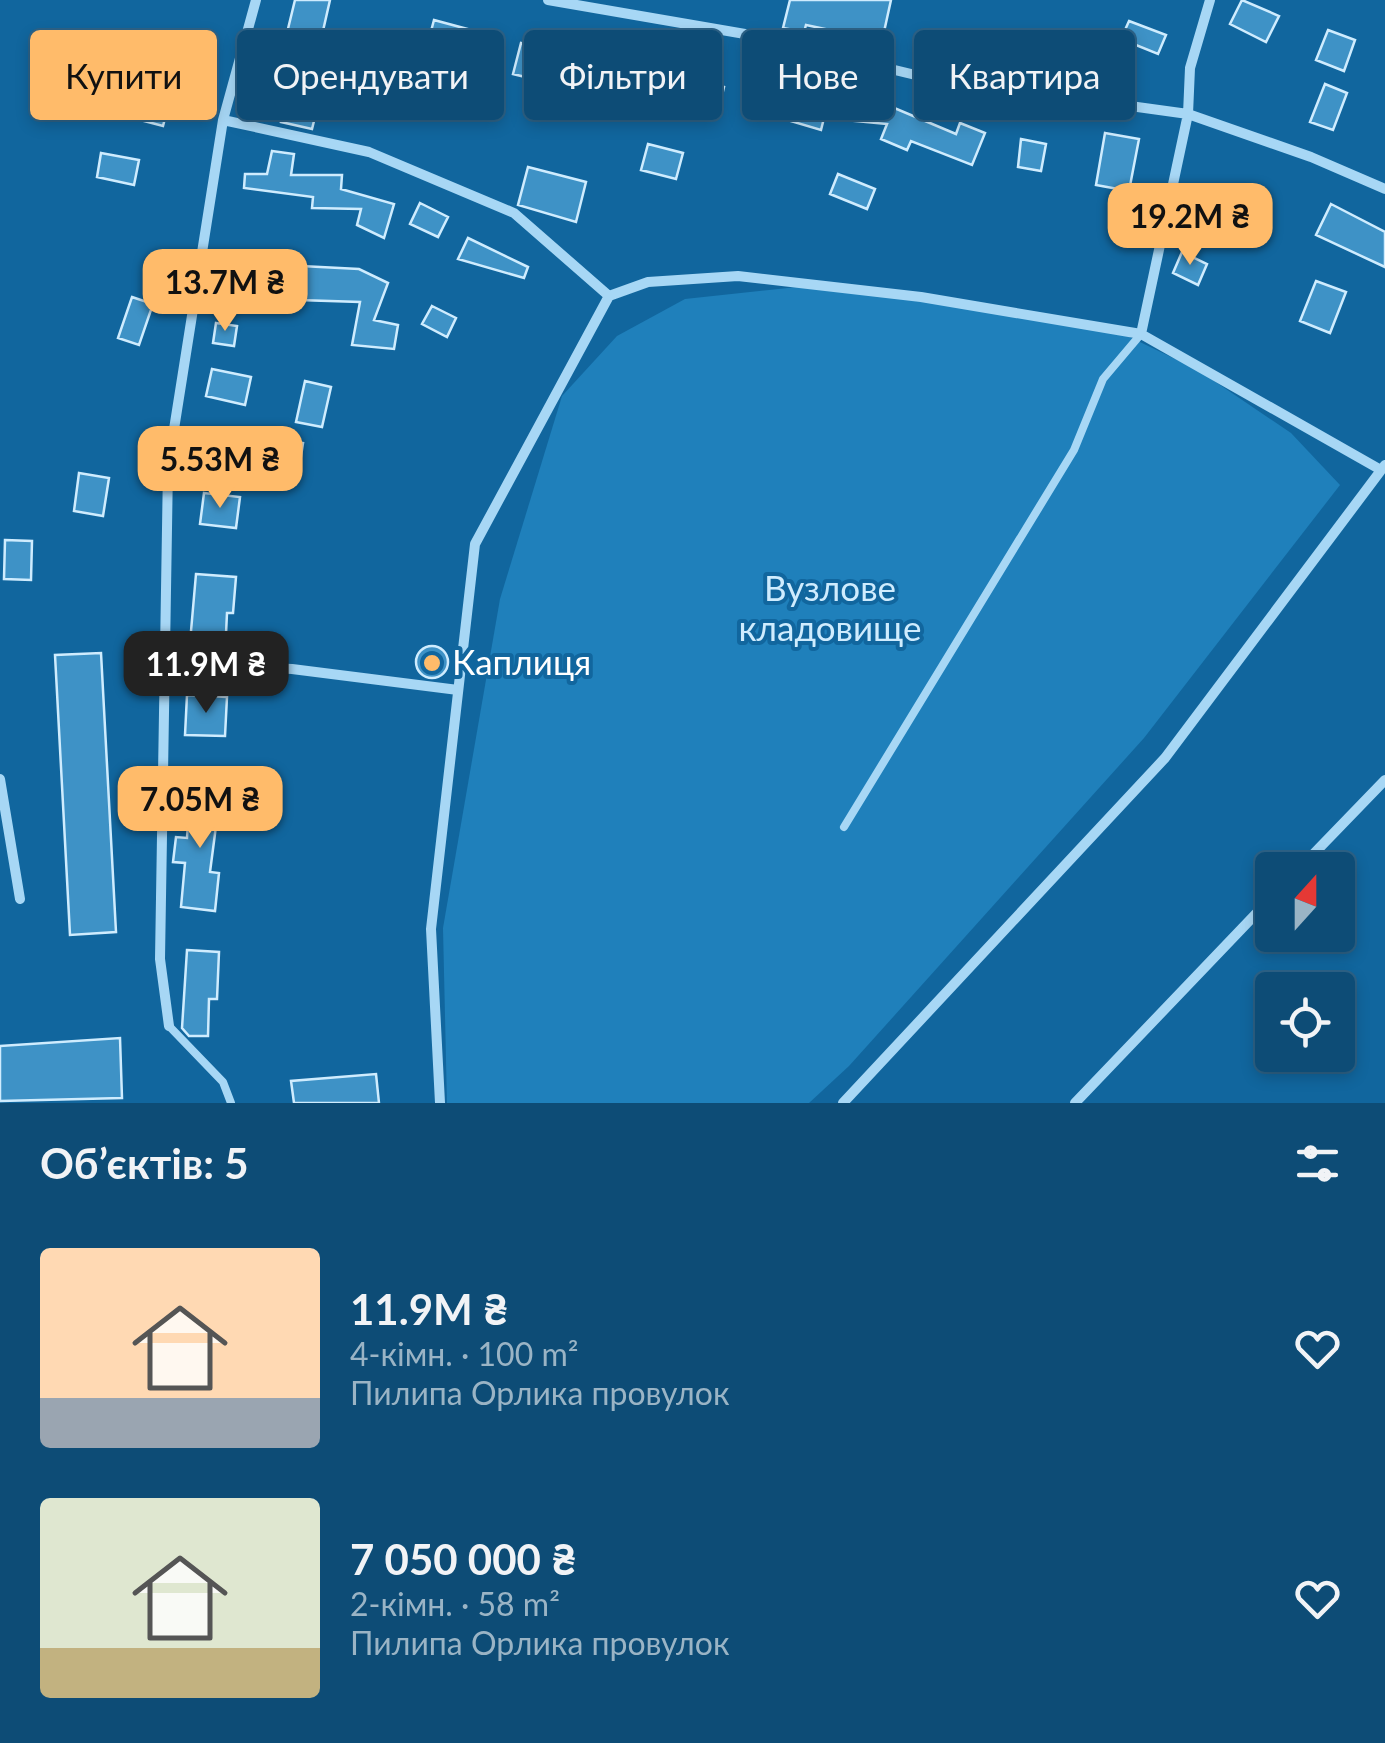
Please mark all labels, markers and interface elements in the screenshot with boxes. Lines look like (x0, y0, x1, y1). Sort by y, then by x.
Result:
chip: Купити (30, 30, 217, 120)
chip: Орендувати (237, 30, 504, 120)
chip: Фільтри (524, 30, 722, 120)
chip: Нове (742, 30, 894, 120)
chip: Квартира (914, 30, 1135, 120)
pin: 19.2M ₴ (1098, 183, 1282, 268)
text: 19.2M ₴ (1130, 196, 1250, 235)
pin: 13.7M ₴ (133, 249, 317, 334)
text: 13.7M ₴ (165, 262, 285, 301)
pin: 5.53M ₴ (128, 426, 312, 511)
text: 5.53M ₴ (160, 439, 280, 478)
park label: Вузлове кладовище (738, 566, 922, 648)
pin: 11.9M ₴ (114, 631, 298, 716)
place label: Каплиця (452, 640, 591, 682)
text: 11.9M ₴ (146, 644, 266, 683)
marker: Каплиця (421, 652, 443, 674)
pin: 7.05M ₴ (108, 766, 292, 851)
text: 7.05M ₴ (140, 779, 260, 818)
north arrow (1255, 852, 1355, 952)
map controls (1255, 852, 1355, 1072)
button: locate (1255, 972, 1355, 1072)
icon: filters (1290, 1136, 1345, 1191)
text: Об’єктів: 5 (40, 1138, 249, 1188)
text: 11.9M ₴ (350, 1284, 508, 1334)
icon: home (120, 1288, 240, 1408)
icon: heart (1290, 1321, 1345, 1376)
text: 4-кімн. · 100 m² (350, 1334, 578, 1373)
text: Пилипа Орлика провулок (350, 1373, 729, 1412)
text: 7 050 000 ₴ (350, 1534, 577, 1584)
icon: home (120, 1538, 240, 1658)
icon: heart (1290, 1571, 1345, 1626)
text: 2-кімн. · 58 m² (350, 1584, 560, 1623)
text: Пилипа Орлика провулок (350, 1623, 729, 1662)

